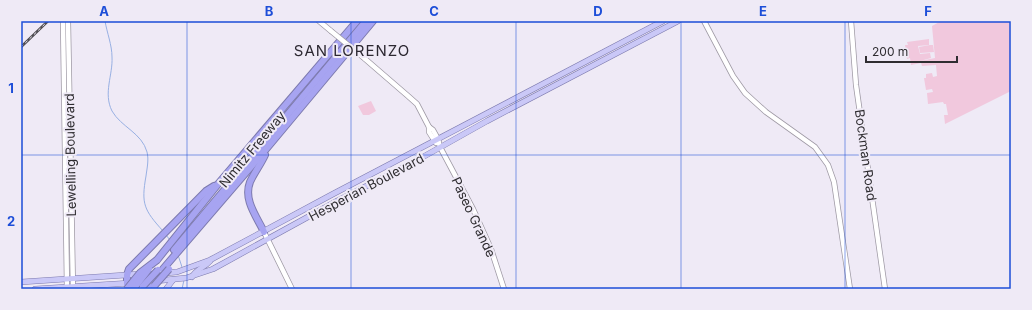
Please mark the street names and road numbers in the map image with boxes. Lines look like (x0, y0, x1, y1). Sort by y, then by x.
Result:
street label: Lewelling Boulevard (61, 93, 79, 217)
street label: Nimitz Freeway (215, 108, 289, 190)
street label: Bockman Road (852, 108, 880, 202)
street label: Hesperian Boulevard (306, 150, 426, 224)
street label: Paseo Grande (448, 174, 500, 260)

